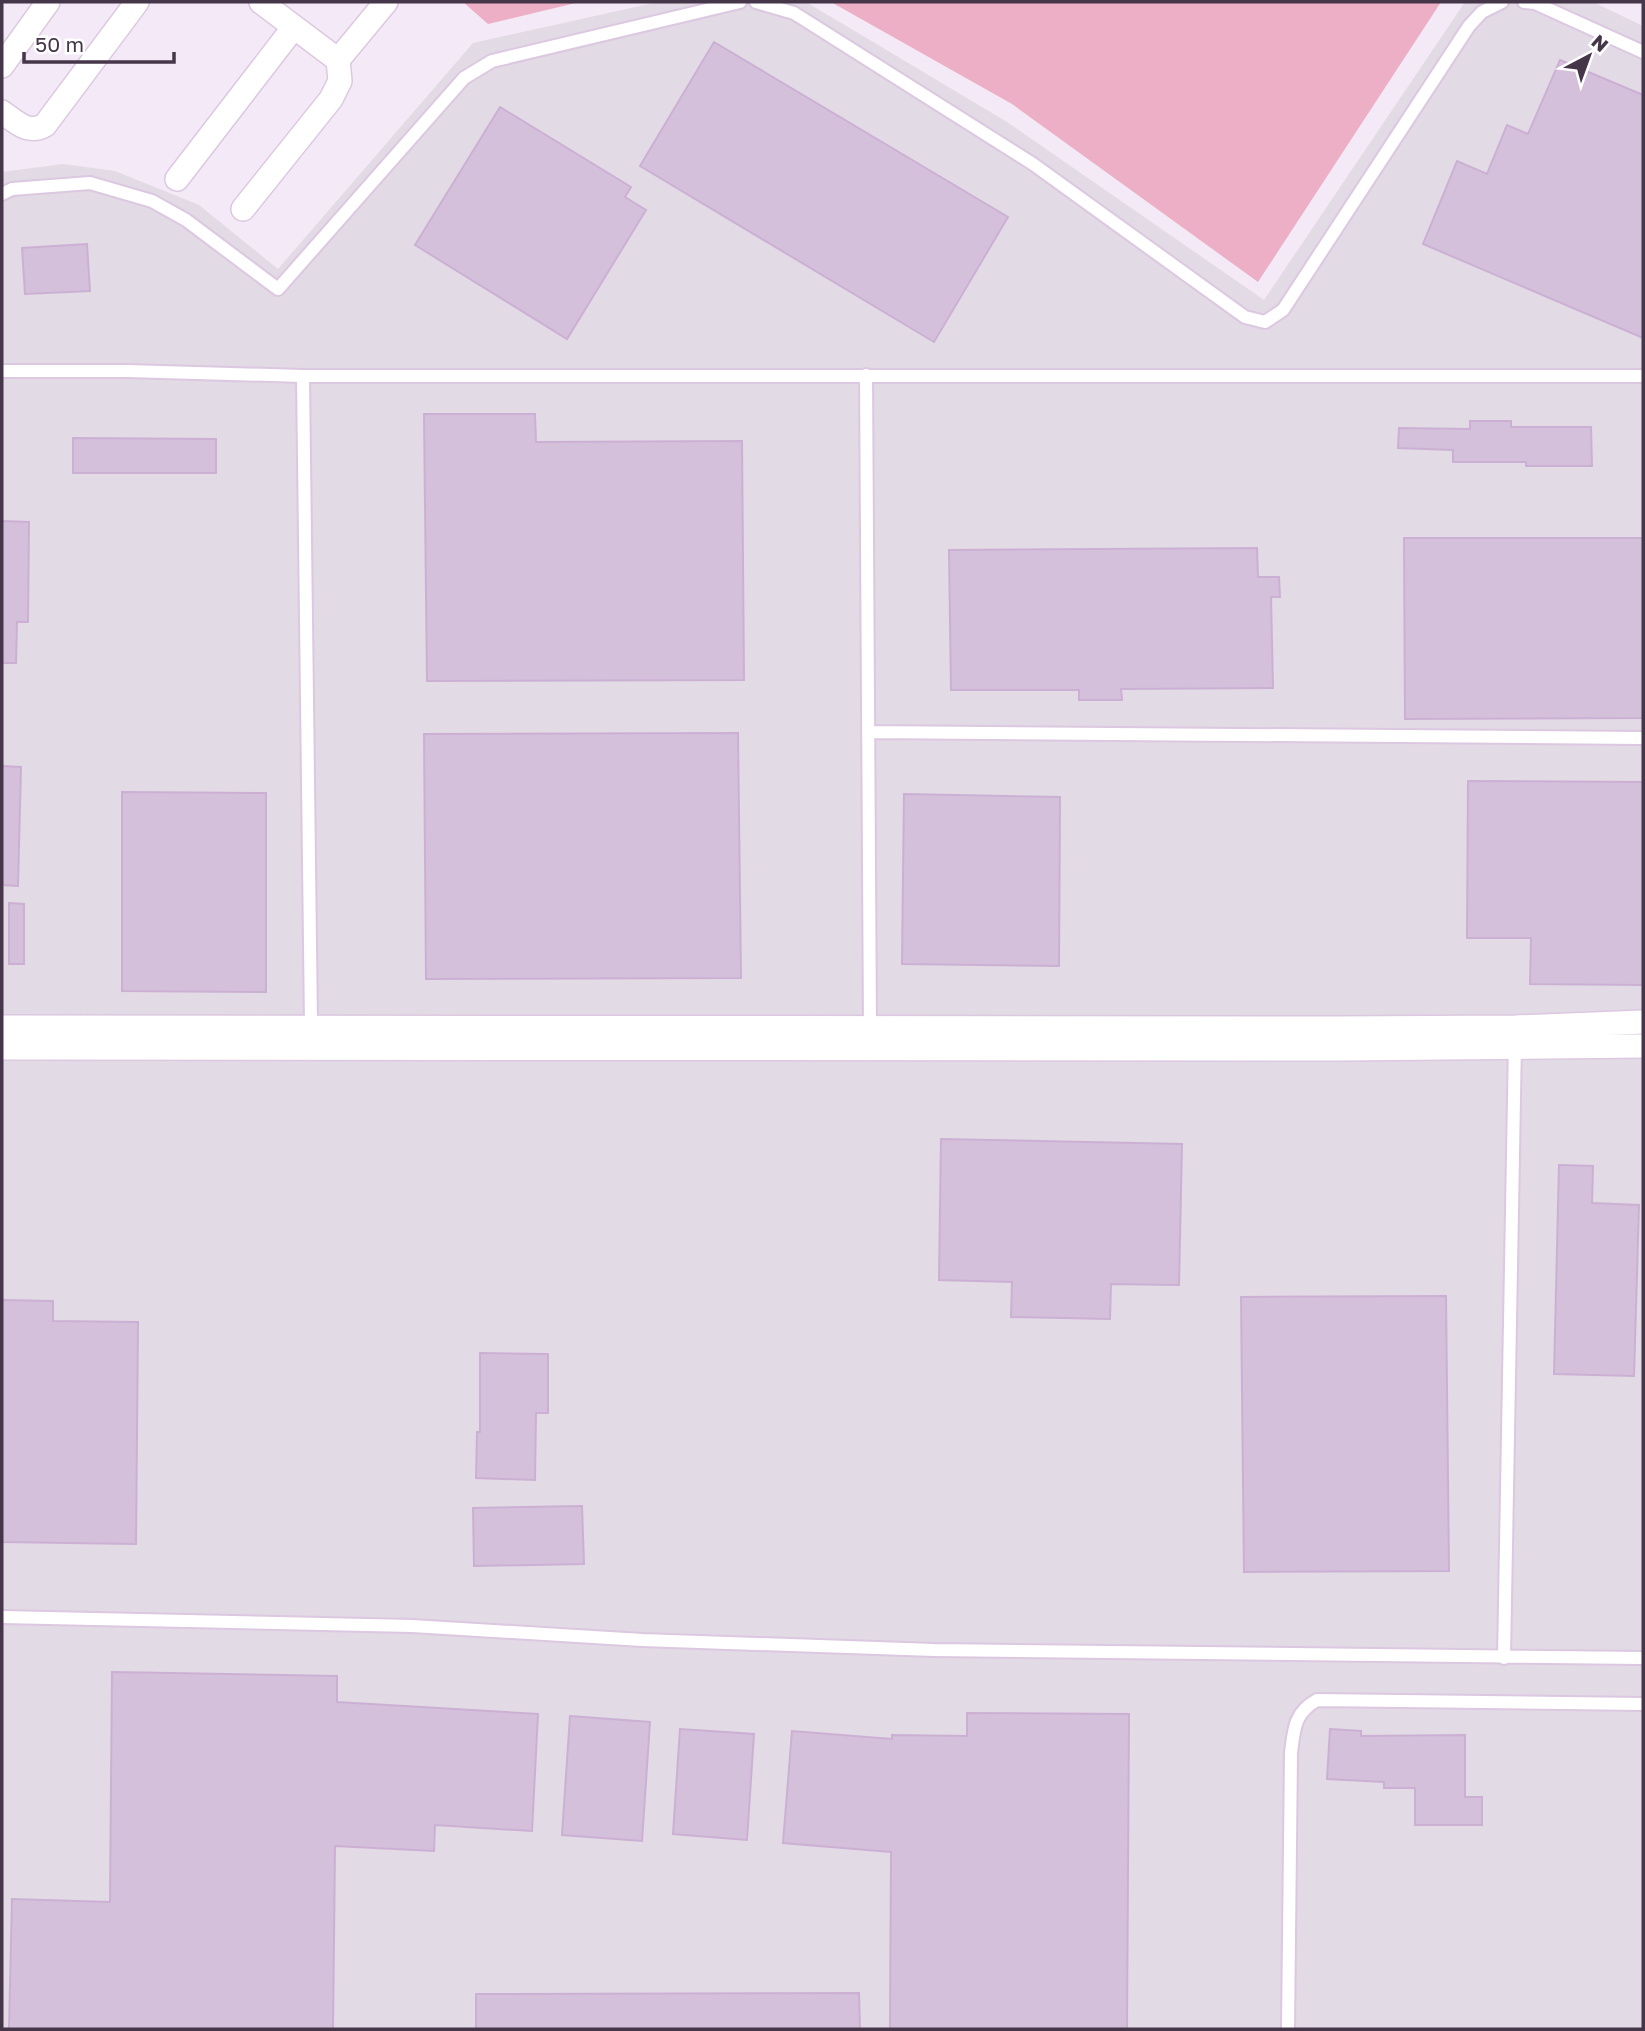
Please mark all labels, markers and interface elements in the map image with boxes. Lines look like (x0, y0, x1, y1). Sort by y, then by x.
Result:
scale bar (24, 21, 175, 65)
north arrow (1554, 21, 1624, 91)
text: N (1587, 29, 1613, 56)
text: 50 m (35, 31, 84, 57)

